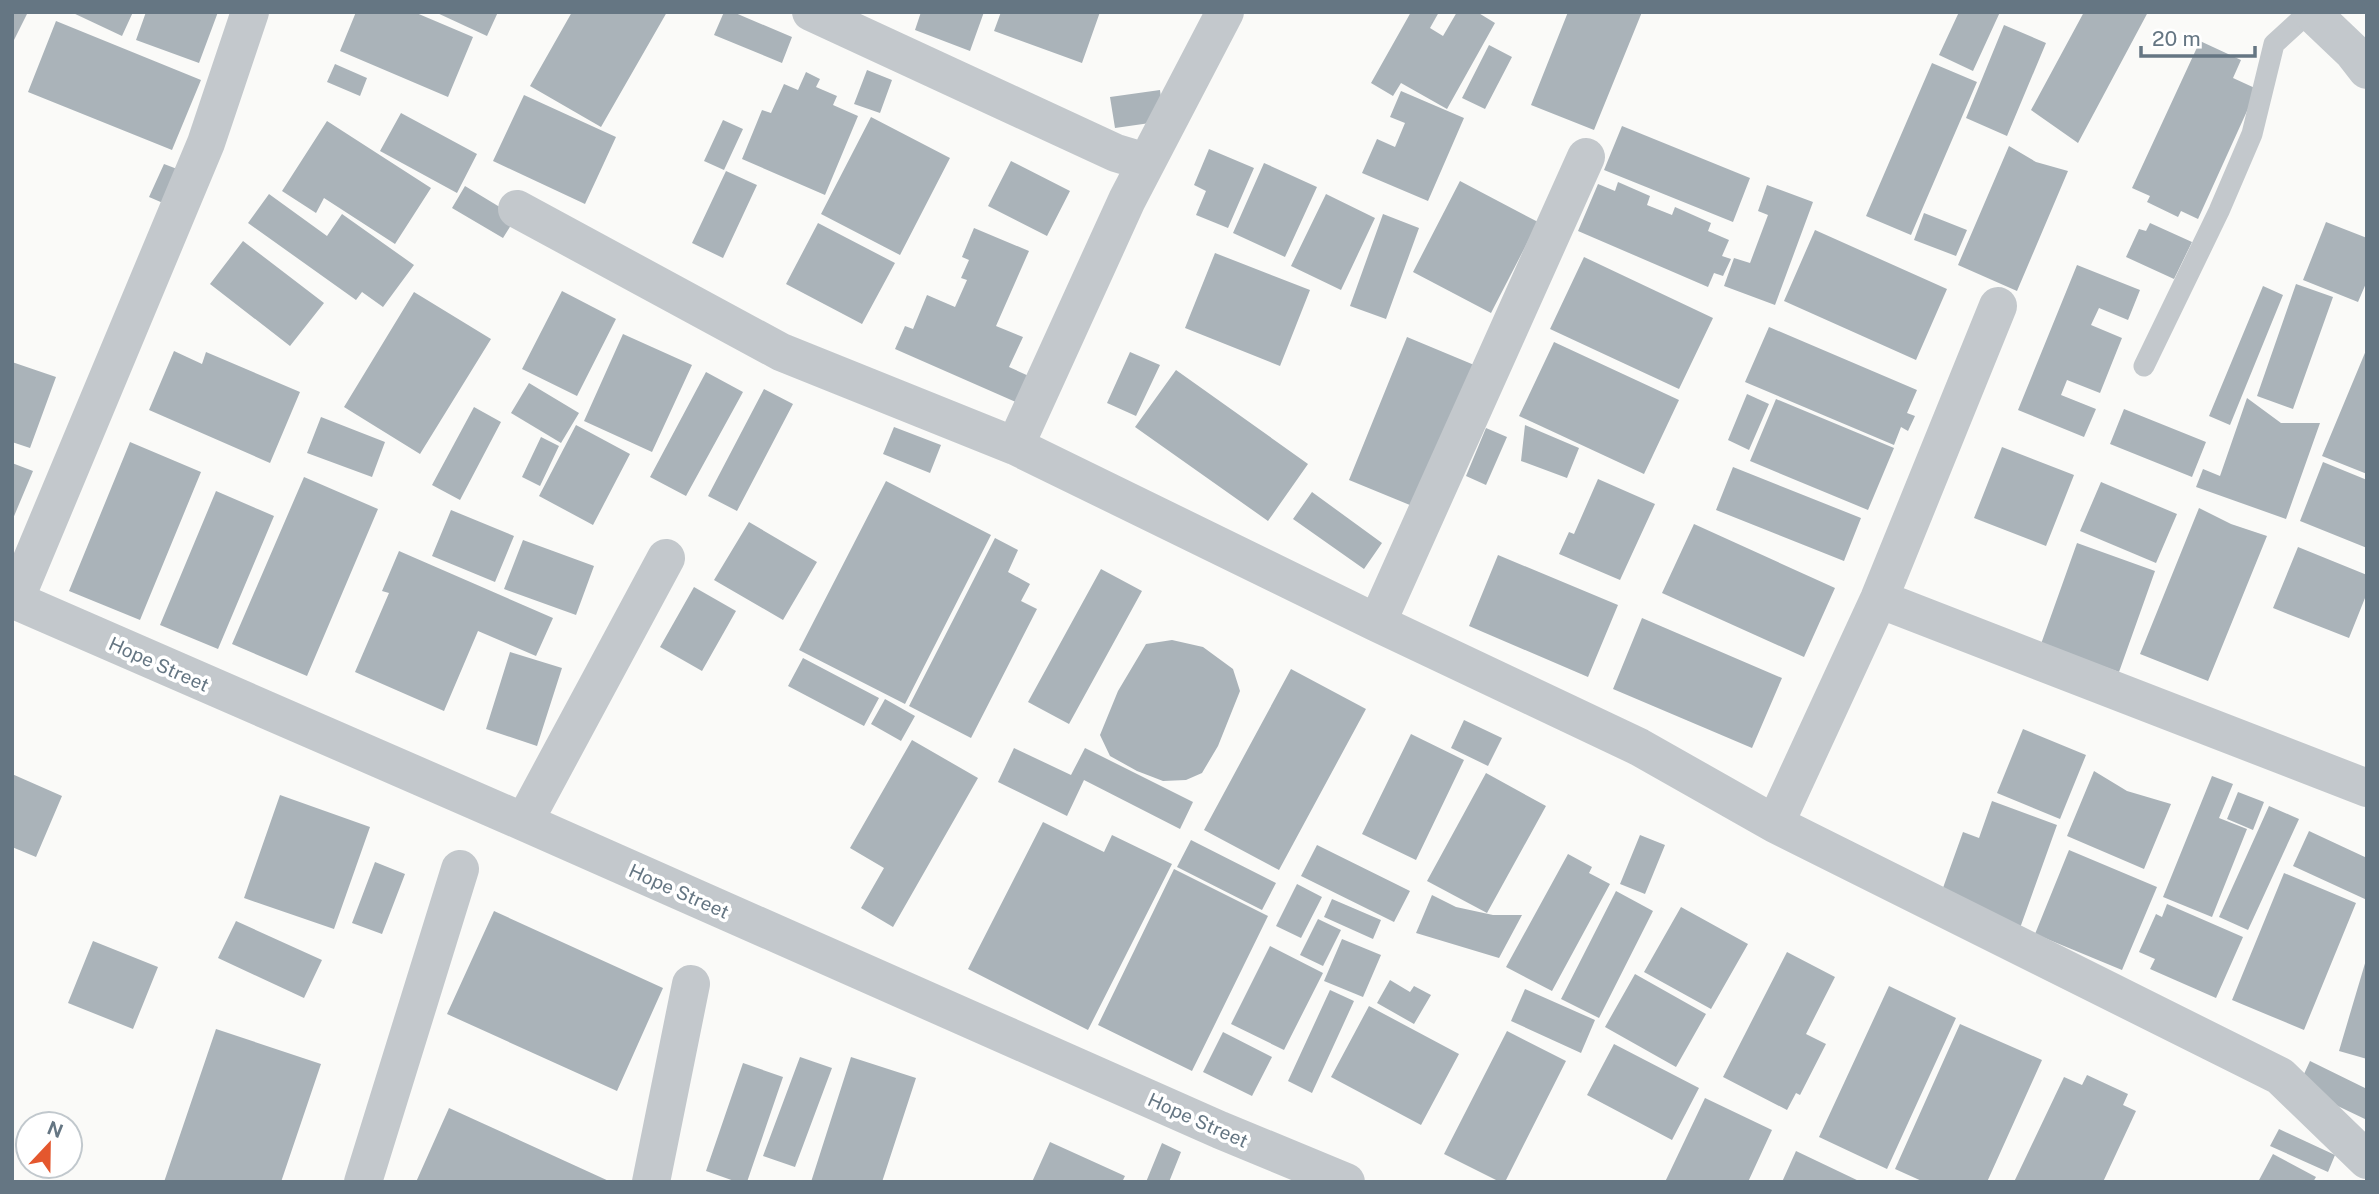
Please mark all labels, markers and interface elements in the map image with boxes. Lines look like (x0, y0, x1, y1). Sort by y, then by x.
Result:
scale bar (2141, 14, 2255, 58)
text: 20 m (2152, 26, 2201, 51)
street label: Hope Street (106, 632, 212, 696)
street label: Hope Street (626, 859, 732, 923)
street label: Hope Street (1145, 1088, 1251, 1152)
north arrow (14, 1110, 84, 1180)
text: N (44, 1116, 66, 1142)

